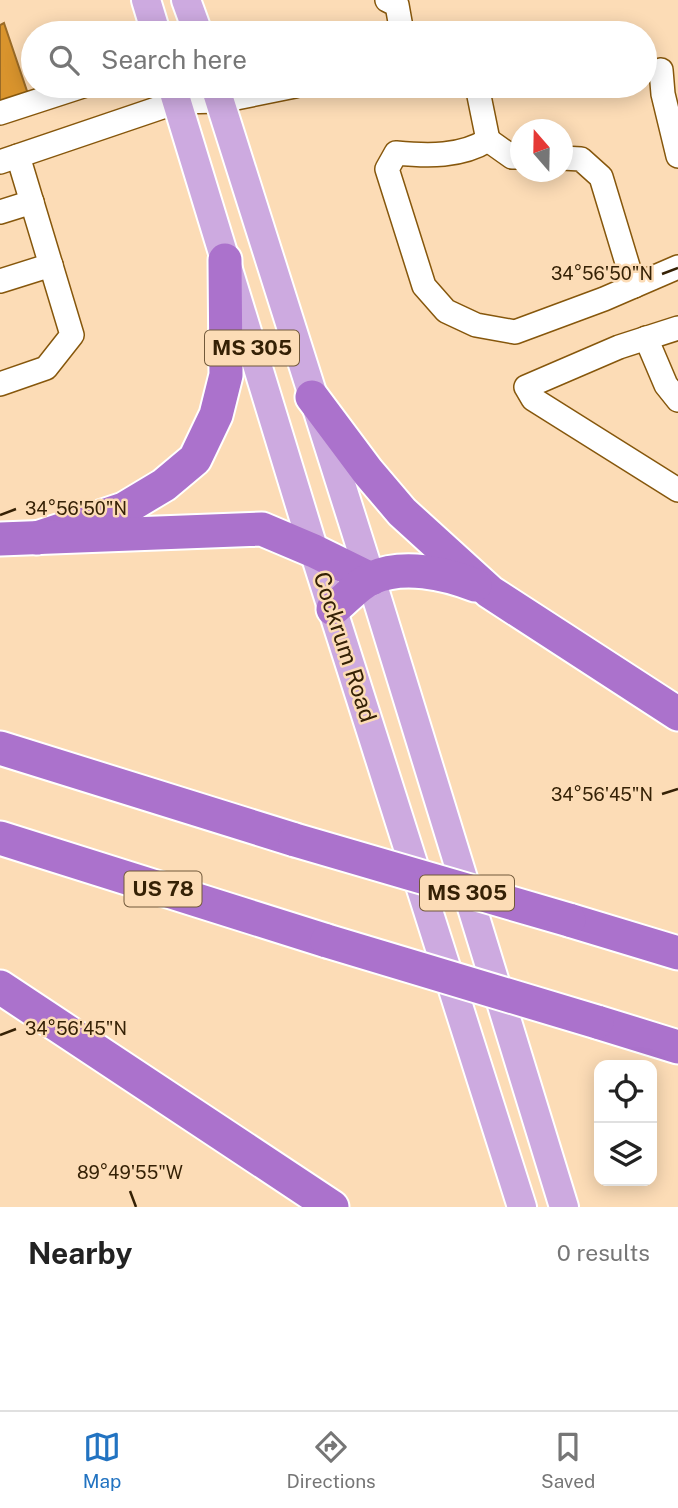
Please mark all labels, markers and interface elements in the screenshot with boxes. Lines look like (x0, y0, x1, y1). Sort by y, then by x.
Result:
search box (21, 21, 657, 98)
icon: search (45, 41, 83, 79)
text: Search here (101, 44, 247, 75)
north arrow (510, 119, 573, 182)
text: 34°56'50"N (551, 263, 653, 284)
road number: MS 305 (205, 330, 299, 366)
text: 34°56'50"N (25, 498, 127, 519)
street label: Cockrum Road (308, 568, 383, 725)
text: 34°56'45"N (551, 784, 653, 805)
road number: US 78 (124, 872, 202, 906)
road number: MS 305 (420, 876, 514, 910)
text: 34°56'45"N (25, 1018, 127, 1039)
map controls (594, 1060, 657, 1186)
button: locate (594, 1060, 657, 1123)
button: layers (594, 1123, 657, 1186)
text: 89°49'55"W (77, 1162, 183, 1183)
text: Nearby (28, 1235, 132, 1271)
text: 0 results (557, 1239, 650, 1266)
tab: Map (83, 1428, 121, 1492)
tab: Directions (286, 1428, 376, 1492)
tab: Saved (541, 1428, 595, 1492)

